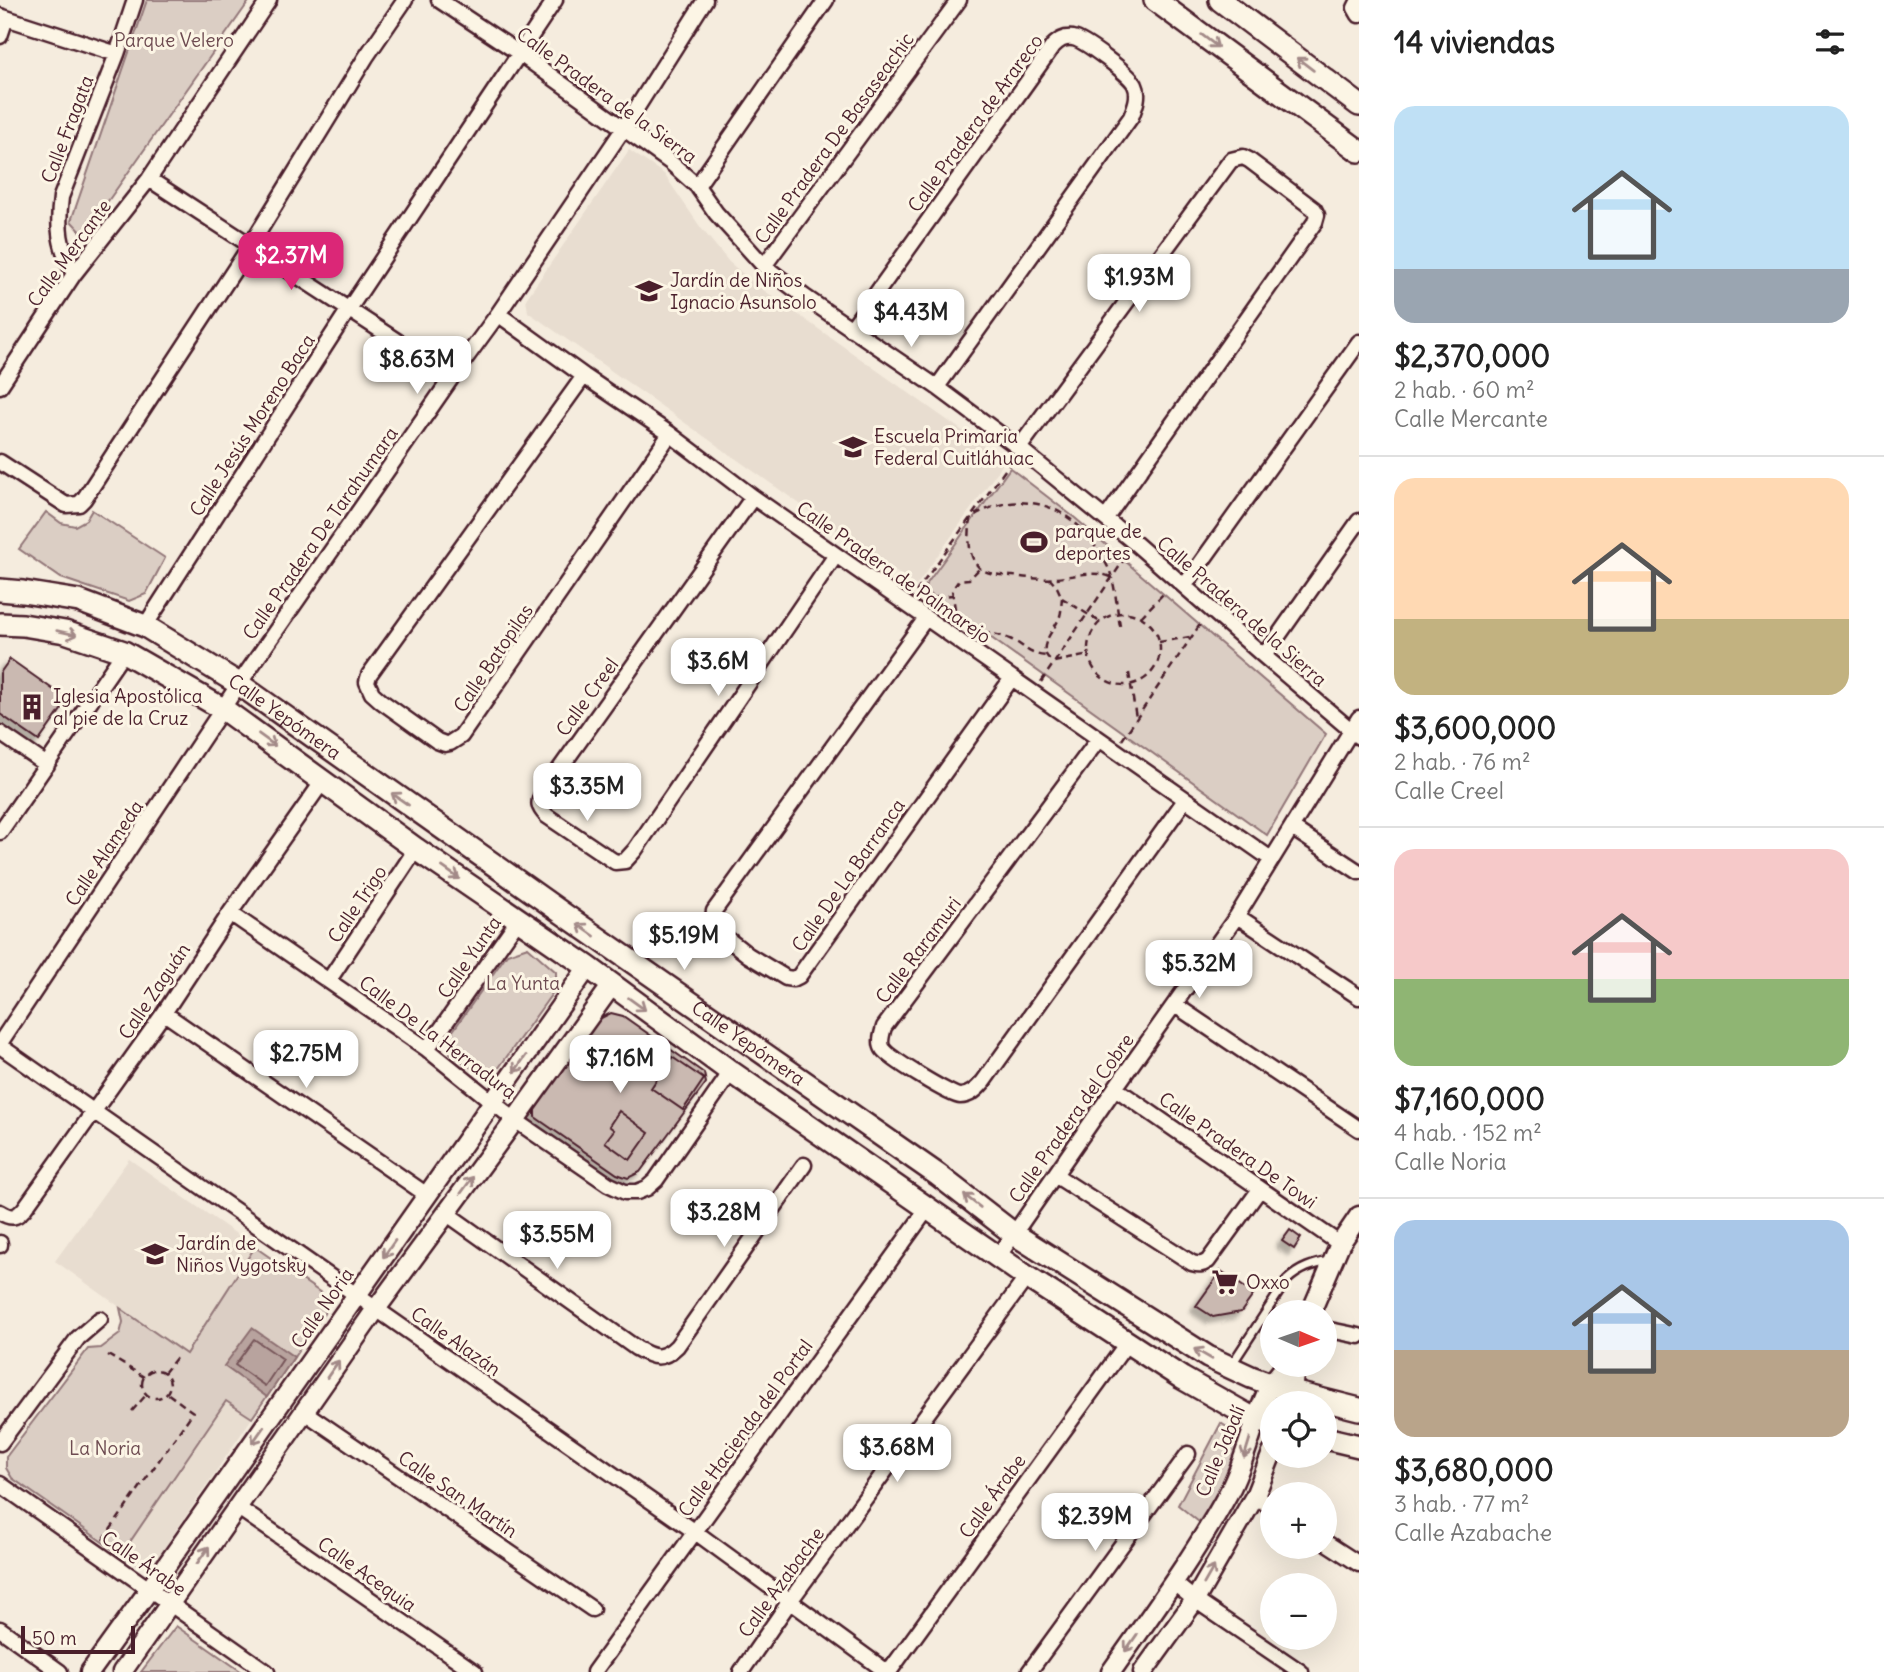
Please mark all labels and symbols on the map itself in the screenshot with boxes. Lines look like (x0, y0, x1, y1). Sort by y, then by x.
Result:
street label: Calle Pradera de la Sierra (512, 21, 702, 169)
park label: Parque Velero (114, 28, 234, 52)
street label: Calle Pradera De Basaseachic (749, 28, 919, 248)
street label: Calle Pradera de Arareco (902, 29, 1048, 217)
one-way arrow (1200, 33, 1219, 48)
one-way arrow (1296, 57, 1314, 72)
street label: Calle Fragata (35, 72, 99, 186)
street label: Calle Mercante (22, 194, 116, 312)
pin: $2.37M (234, 232, 348, 292)
pin: $1.93M (1082, 254, 1196, 314)
place label: Jardín de Niños Ignacio Asunsolo (670, 268, 817, 314)
school or university icon: Jardín de Niños Ignacio Asunsolo (634, 276, 664, 306)
pin: $4.43M (854, 290, 968, 349)
street label: Calle Jesús Moreno Baca (184, 329, 320, 521)
pin: $8.63M (360, 336, 474, 396)
street label: Calle Pradera De Tarahumara (237, 422, 403, 644)
place label: Escuela Primaria Federal Cuitláhuac (874, 424, 1034, 470)
school or university icon: Escuela Primaria Federal Cuitláhuac (838, 432, 868, 462)
street label: Calle Pradera de Palmarejo (792, 496, 996, 648)
place label: parque de deportes (1055, 519, 1142, 565)
sports icon: parque de deportes (1019, 527, 1049, 557)
street label: Calle Pradera de la Sierra (1152, 531, 1332, 691)
street label: Calle Batopilas (448, 599, 538, 717)
one-way arrow (55, 627, 78, 641)
pin: $3.6M (669, 638, 767, 698)
street label: Calle Creel (551, 653, 623, 741)
street label: Calle Yepómera (224, 668, 346, 765)
place label: Iglesia Apostólica al pie de la Cruz (53, 684, 203, 730)
building icon: Iglesia Apostólica al pie de la Cruz (17, 692, 47, 722)
one-way arrow (257, 733, 276, 747)
pin: $3.35M (530, 764, 644, 823)
one-way arrow (391, 791, 410, 806)
street label: Calle De La Barranca (786, 794, 910, 956)
street label: Calle Alameda (60, 795, 148, 911)
street label: Calle Trigo (322, 861, 392, 947)
one-way arrow (441, 866, 460, 880)
street label: Calle Raramuri (870, 892, 966, 1008)
street label: Calle Yunta (432, 911, 506, 1003)
pin: $5.19M (627, 912, 741, 972)
one-way arrow (577, 923, 596, 937)
street label: Calle Zaguán (113, 938, 195, 1044)
pin: $5.32M (1142, 940, 1256, 1000)
street label: Calle De La Herradura (355, 970, 522, 1104)
park label: La Yunta (486, 971, 560, 995)
street label: Calle Yepómera (687, 995, 810, 1091)
one-way arrow (627, 997, 646, 1011)
street label: Calle Pradera del Cobre (1003, 1029, 1139, 1207)
pin: $2.75M (249, 1030, 363, 1090)
pin: $7.16M (563, 1036, 677, 1095)
one-way arrow (513, 1053, 527, 1073)
street label: Calle Pradera De Towi (1154, 1086, 1322, 1214)
one-way arrow (460, 1176, 474, 1195)
pin: $3.28M (667, 1190, 781, 1249)
one-way arrow (964, 1194, 982, 1209)
pin: $3.55M (500, 1212, 614, 1271)
place label: Jardín de Niños Vygotsky (176, 1231, 307, 1277)
school or university icon: Jardín de Niños Vygotsky (140, 1239, 170, 1269)
one-way arrow (382, 1239, 396, 1258)
street label: Calle Noria (286, 1263, 359, 1353)
supermarket icon: Oxxo (1210, 1267, 1240, 1297)
place label: Oxxo (1246, 1270, 1290, 1294)
north arrow (1260, 1300, 1337, 1377)
street label: Calle Alazán (406, 1301, 506, 1381)
street label: Calle Hacienda del Portal (673, 1335, 817, 1521)
one-way arrow (1193, 1347, 1213, 1361)
one-way arrow (326, 1360, 340, 1379)
street label: Calle Jabalí (1190, 1402, 1250, 1500)
pin: $3.68M (840, 1424, 954, 1484)
one-way arrow (251, 1425, 265, 1444)
park label: La Noria (69, 1436, 141, 1460)
one-way arrow (1240, 1437, 1253, 1459)
street label: Calle San Martín (394, 1445, 522, 1543)
street label: Calle Árabe (954, 1449, 1030, 1543)
pin: $2.39M (1038, 1494, 1152, 1553)
street label: Calle Azabache (733, 1522, 829, 1642)
street label: Calle Árabe (97, 1525, 191, 1601)
street label: Calle Acequia (313, 1531, 421, 1617)
one-way arrow (196, 1546, 210, 1565)
one-way arrow (1203, 1566, 1217, 1586)
scale bar (21, 1623, 135, 1655)
one-way arrow (1124, 1633, 1138, 1652)

